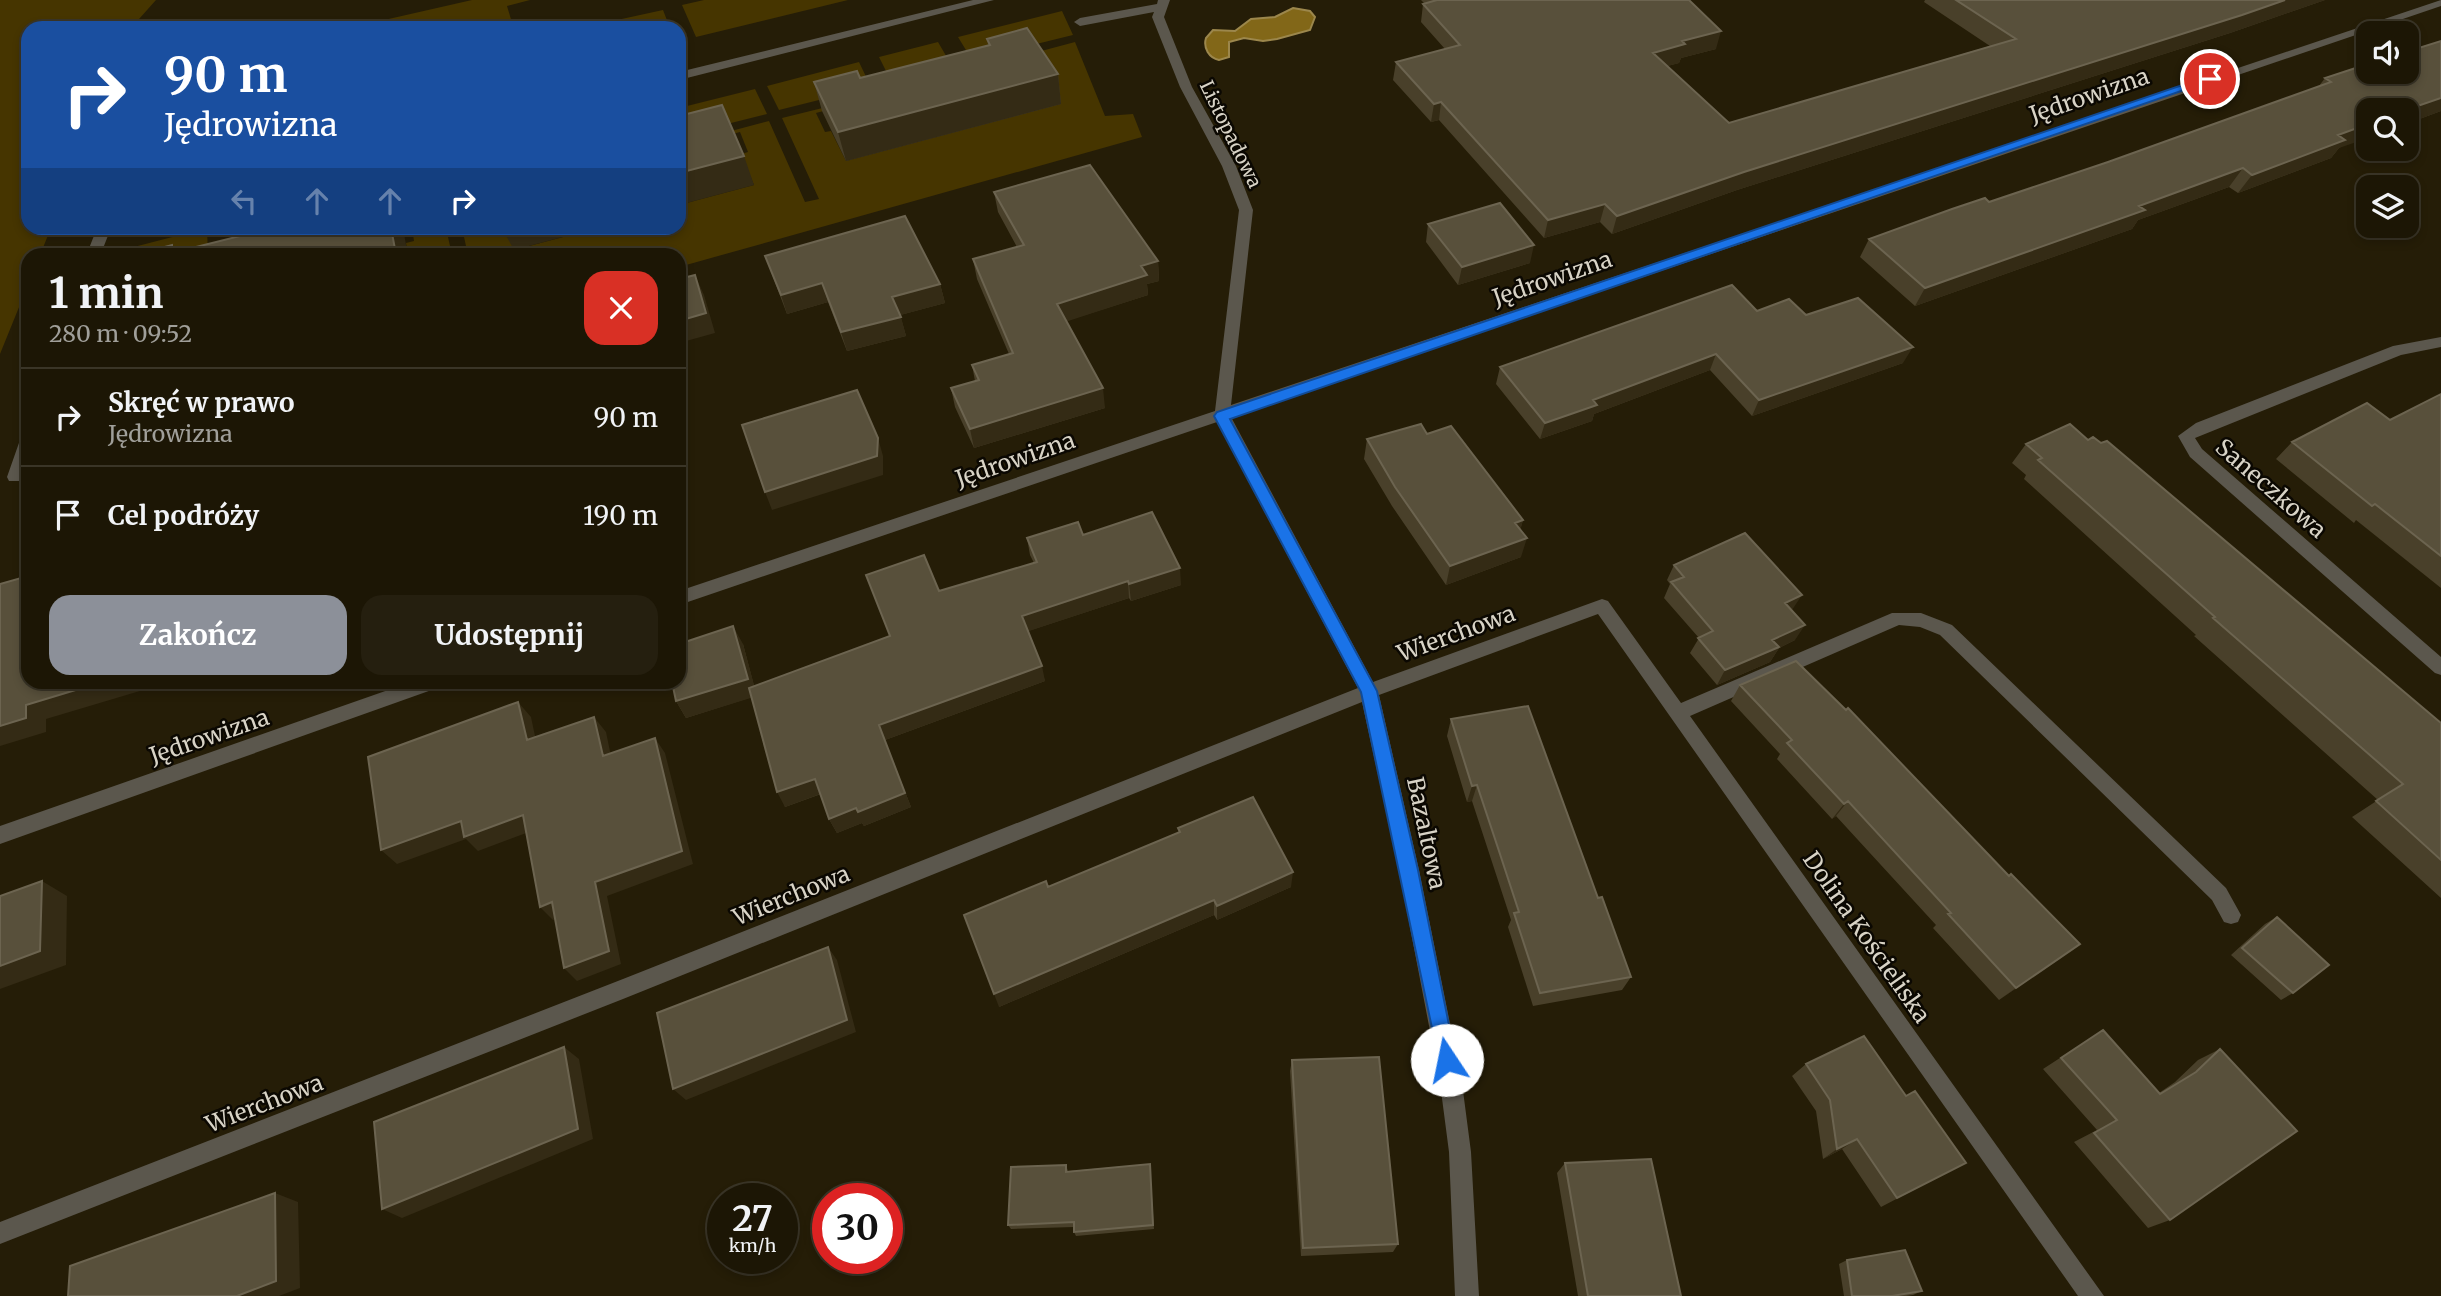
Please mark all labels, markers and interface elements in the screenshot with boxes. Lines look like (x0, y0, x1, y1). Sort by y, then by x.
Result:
map controls (2356, 21, 2419, 238)
button: sound (2356, 21, 2419, 84)
text: 90 m (164, 44, 288, 105)
icon: right (49, 49, 140, 140)
pin (2180, 49, 2240, 109)
icon: arrive (2191, 60, 2229, 98)
street label: Jędrowizna (2024, 61, 2153, 129)
street label: Listopadowa (1195, 77, 1267, 191)
button: search (2356, 98, 2419, 161)
text: Jędrowizna (164, 105, 337, 145)
button: layers (2356, 175, 2419, 238)
icon: left (225, 182, 263, 220)
icon: ahead (298, 182, 336, 220)
icon: ahead (371, 182, 409, 220)
icon: right (444, 182, 482, 220)
street label: Jędrowizna (1487, 244, 1616, 312)
text: 1 min (49, 267, 163, 319)
button: close (584, 271, 658, 345)
text: 280 m · 09:52 (49, 319, 192, 348)
text: Skręć w prawo (108, 386, 295, 419)
icon: right (49, 398, 87, 436)
text: 90 m (594, 401, 658, 434)
text: Jędrowizna (108, 419, 233, 448)
street label: Jędrowizna (950, 425, 1079, 493)
street label: Saneczkowa (2210, 432, 2332, 544)
icon: arrive (49, 496, 87, 534)
text: Cel podróży (108, 499, 259, 532)
text: 190 m (583, 499, 658, 532)
button: Zakończ (49, 595, 347, 675)
button: Udostępnij (361, 595, 658, 675)
street label: Wierchowa (1392, 598, 1519, 668)
street label: Jędrowizna (144, 702, 273, 770)
street label: Bazaltowa (1401, 774, 1453, 892)
street label: Dolina Kościeliska (1797, 846, 1937, 1028)
street label: Wierchowa (727, 858, 854, 932)
position arrow (1410, 1023, 1484, 1097)
street label: Wierchowa (200, 1067, 327, 1139)
speed limit sign: 30 (812, 1183, 903, 1274)
text: 27 (732, 1197, 773, 1241)
text: km/h (729, 1234, 776, 1257)

